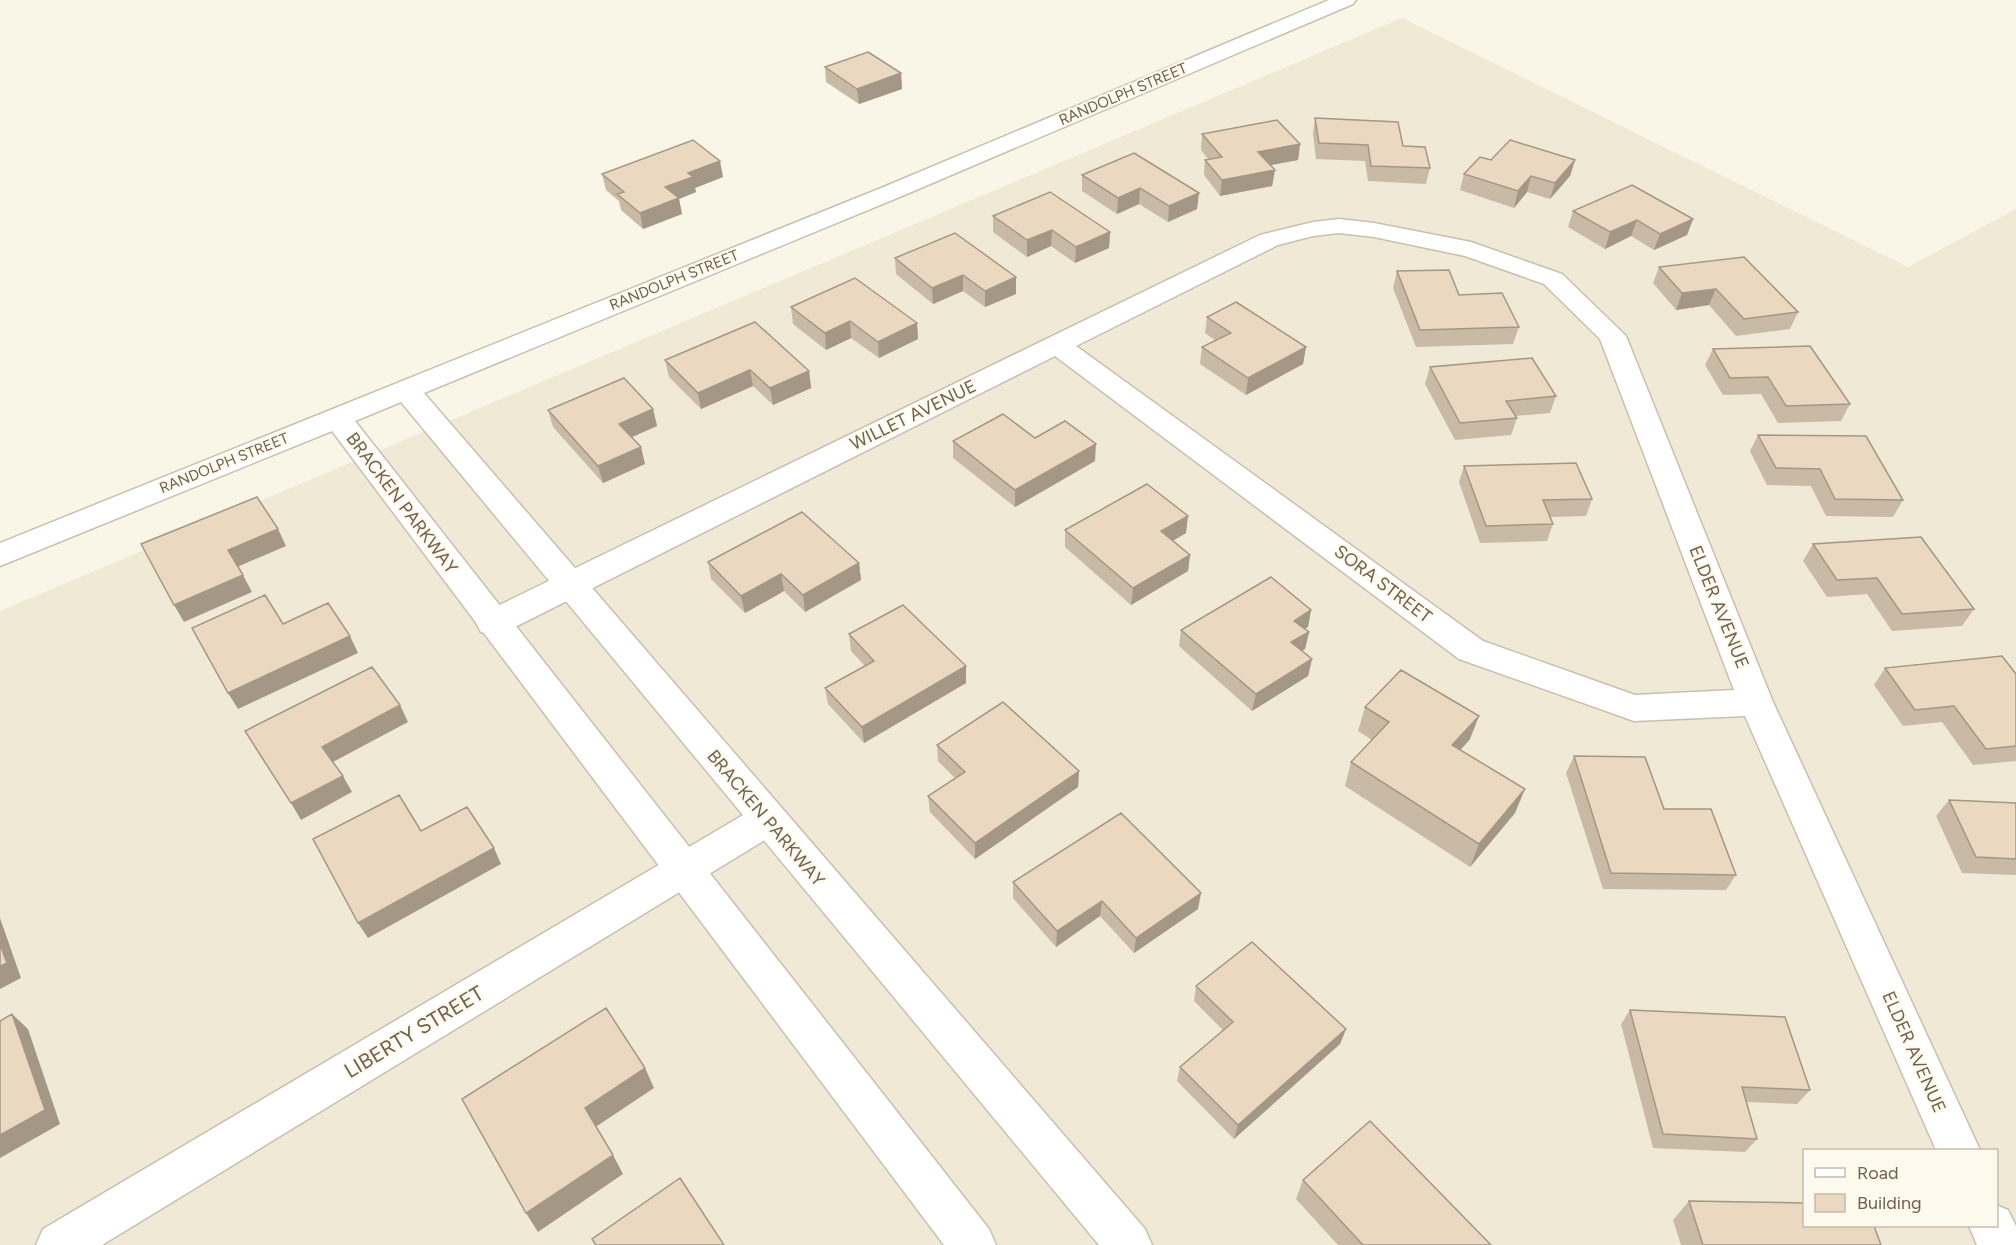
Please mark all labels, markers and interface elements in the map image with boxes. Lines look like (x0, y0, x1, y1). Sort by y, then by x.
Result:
street label: RANDOLPH STREET (1056, 59, 1190, 129)
street label: RANDOLPH STREET (607, 246, 742, 314)
street label: WILLET AVENUE (846, 375, 980, 455)
street label: BRACKEN PARKWAY (342, 428, 462, 578)
street label: RANDOLPH STREET (157, 429, 292, 497)
street label: SORA STREET (1330, 540, 1436, 628)
street label: ELDER AVENUE (1684, 542, 1754, 672)
street label: BRACKEN PARKWAY (702, 745, 830, 891)
street label: LIBERTY STREET (339, 980, 488, 1083)
street label: ELDER AVENUE (1877, 988, 1951, 1116)
legend (1803, 1149, 1998, 1227)
text: Road (1857, 1162, 1898, 1184)
text: Building (1857, 1192, 1922, 1214)

